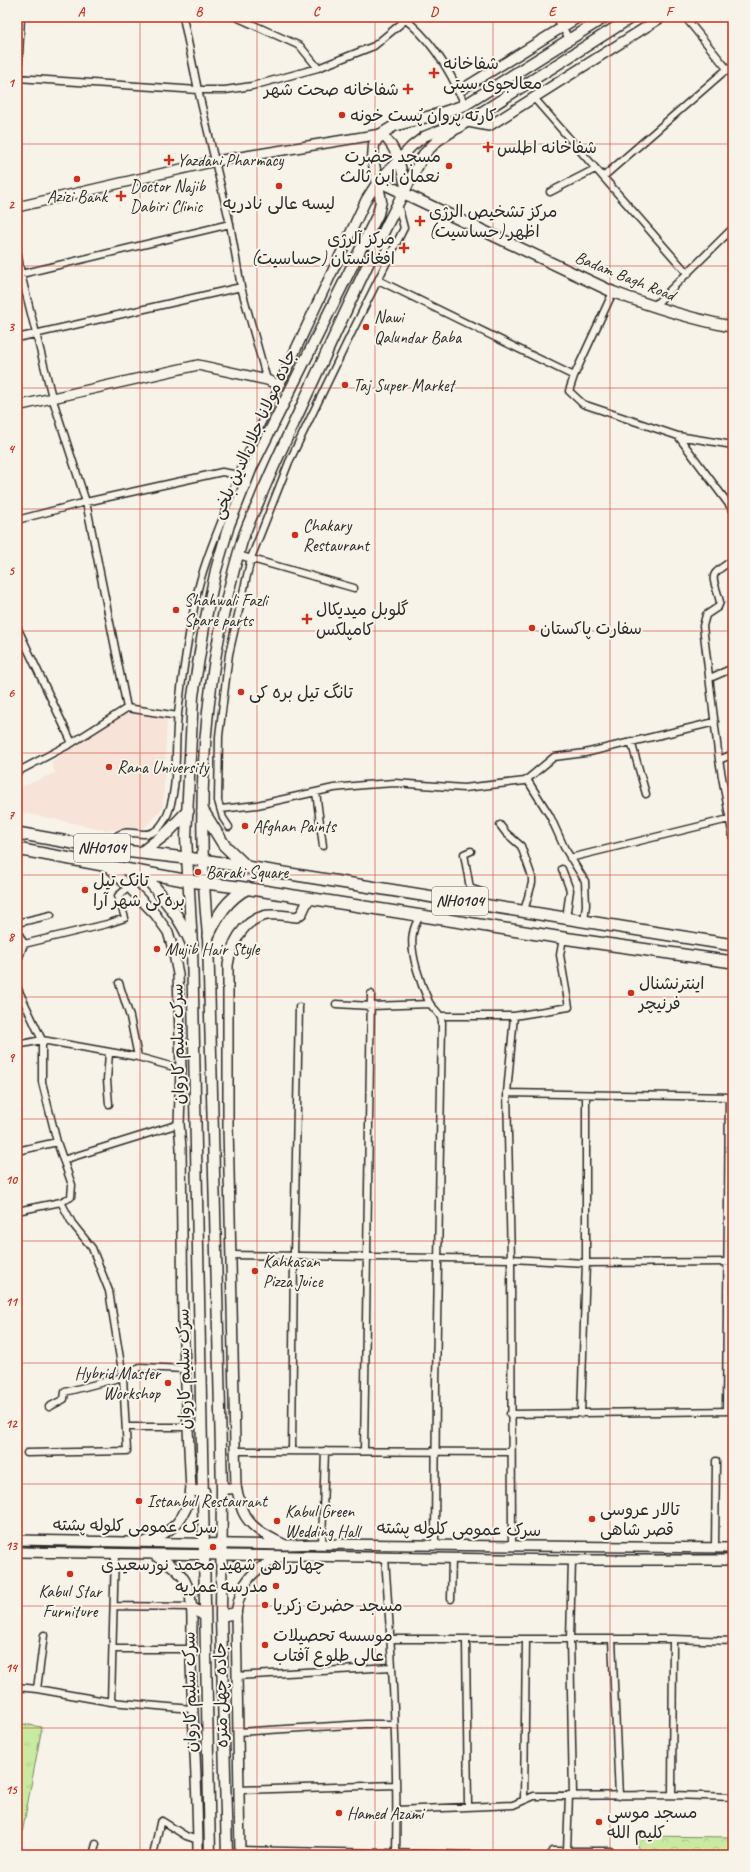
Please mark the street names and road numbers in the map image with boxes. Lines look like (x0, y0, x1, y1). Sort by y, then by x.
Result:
street label: Badam Bagh Road (572, 246, 681, 307)
street label: جاده مولانا جلال‌الدین بلخی (207, 346, 302, 523)
road number: NH0104 (74, 834, 130, 862)
road number: NH0104 (432, 887, 488, 915)
street label: سرک سلیم کاروان (166, 983, 192, 1105)
street label: سرک سلیم کاروان (172, 1308, 198, 1430)
street label: سرک عمومی کلوله پشته (53, 1514, 217, 1539)
street label: سرک عمومی کلوله پشته (377, 1517, 541, 1542)
street label: سرک سلیم کاروان (178, 1631, 204, 1753)
street label: جاده چهل متره (210, 1642, 232, 1748)

